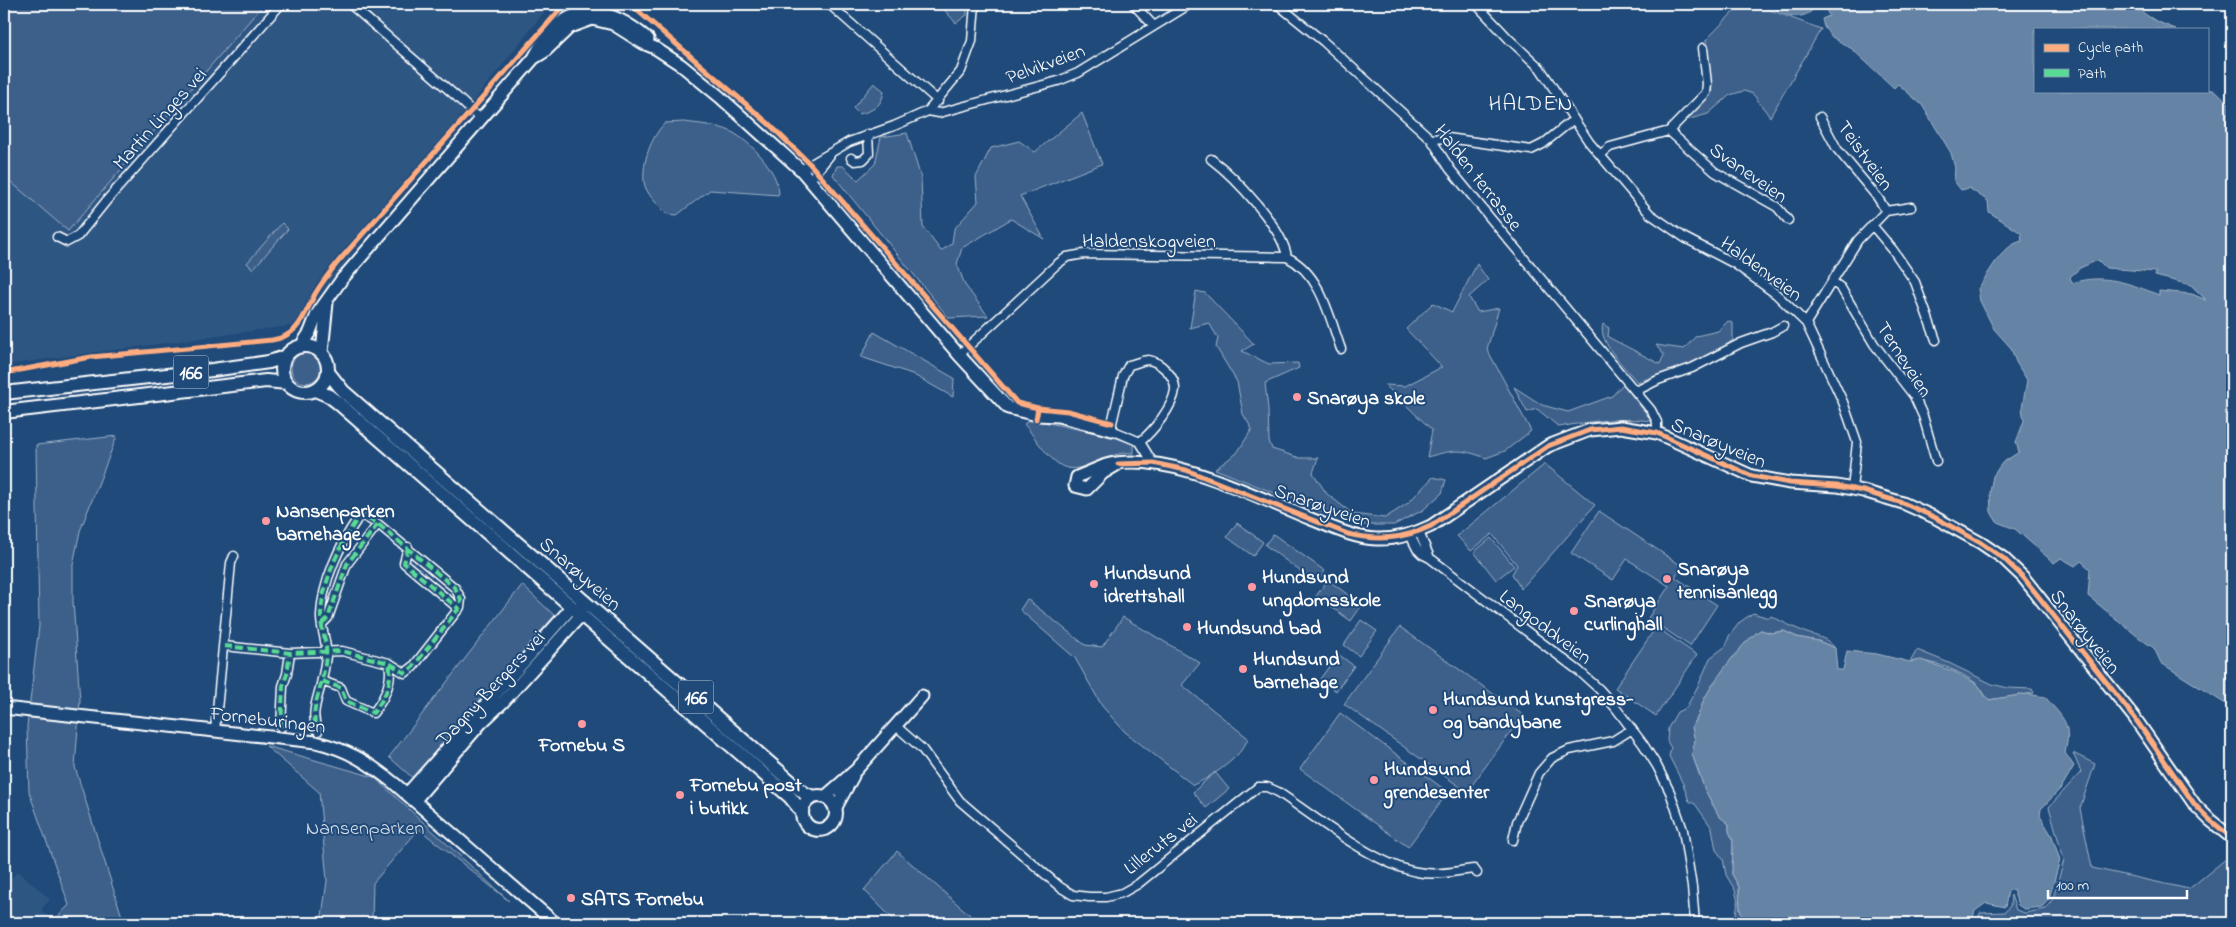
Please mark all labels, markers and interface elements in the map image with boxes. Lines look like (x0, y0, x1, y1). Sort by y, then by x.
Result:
legend (2034, 28, 2208, 92)
text: Cycle path (2078, 37, 2143, 60)
street label: Pelvikveien (1002, 38, 1090, 93)
street label: Martin Linges vei (107, 62, 216, 178)
text: Path (2078, 63, 2106, 85)
district label: HALDEN (1489, 89, 1573, 121)
street label: Teistveien (1829, 115, 1899, 198)
street label: Halden terrasse (1426, 119, 1528, 238)
street label: Svaneveien (1702, 136, 1793, 212)
street label: Haldenskogveien (1082, 228, 1216, 258)
street label: Haldenveien (1713, 230, 1808, 310)
street label: Terneveien (1868, 317, 1938, 404)
road number: 166 (174, 356, 208, 388)
place label: Snarøya skole (1307, 385, 1426, 415)
marker: Snarøya skole (1291, 391, 1303, 403)
street label: Snarøyveien (1666, 411, 1770, 477)
street label: Snarøyveien (1270, 477, 1375, 538)
place label: Nansenparken barnehage (276, 498, 395, 551)
marker: Nansenparken barnehage (260, 515, 272, 527)
street label: Snarøyveien (532, 531, 627, 619)
place label: Snarøya tennisanlegg (1676, 556, 1777, 609)
place label: Hundsund idrettshall (1104, 560, 1192, 612)
place label: Hundsund ungdomsskole (1262, 564, 1382, 617)
marker: Snarøya tennisanlegg (1661, 573, 1673, 585)
marker: Hundsund idrettshall (1088, 578, 1100, 590)
marker: Hundsund ungdomsskole (1246, 581, 1258, 593)
street label: Langoddveien (1491, 583, 1597, 673)
street label: Snarøyveien (2042, 584, 2127, 681)
place label: Snarøya curlinghall (1584, 588, 1663, 641)
marker: Snarøya curlinghall (1568, 605, 1580, 617)
place label: Hundsund bad (1197, 615, 1322, 644)
marker: Hundsund bad (1181, 621, 1193, 633)
street label: Dagny Bergers vei (430, 625, 554, 756)
place label: Hundsund barnehage (1253, 646, 1341, 699)
marker: Hundsund barnehage (1237, 663, 1249, 675)
road number: 166 (678, 680, 714, 714)
place label: Hundsund kunstgress- og bandybane (1443, 686, 1634, 739)
street label: Forneburingen (207, 700, 327, 744)
marker: Hundsund kunstgress- og bandybane (1427, 704, 1439, 716)
marker: Fornebu S (576, 718, 588, 730)
place label: Fornebu S (538, 732, 625, 761)
place label: Hundsund grendesenter (1383, 756, 1490, 809)
place label: Fornebu post i butikk (689, 772, 802, 824)
marker: Hundsund grendesenter (1368, 774, 1380, 786)
marker: Fornebu post i butikk (674, 789, 686, 801)
street label: Lilleruts vei (1118, 807, 1205, 883)
park label: Nansenparken (306, 815, 424, 844)
scale bar (2048, 867, 2187, 899)
text: 100 m (2056, 875, 2089, 897)
place label: SATS Fornebu (581, 886, 704, 915)
marker: SATS Fornebu (565, 892, 577, 904)

